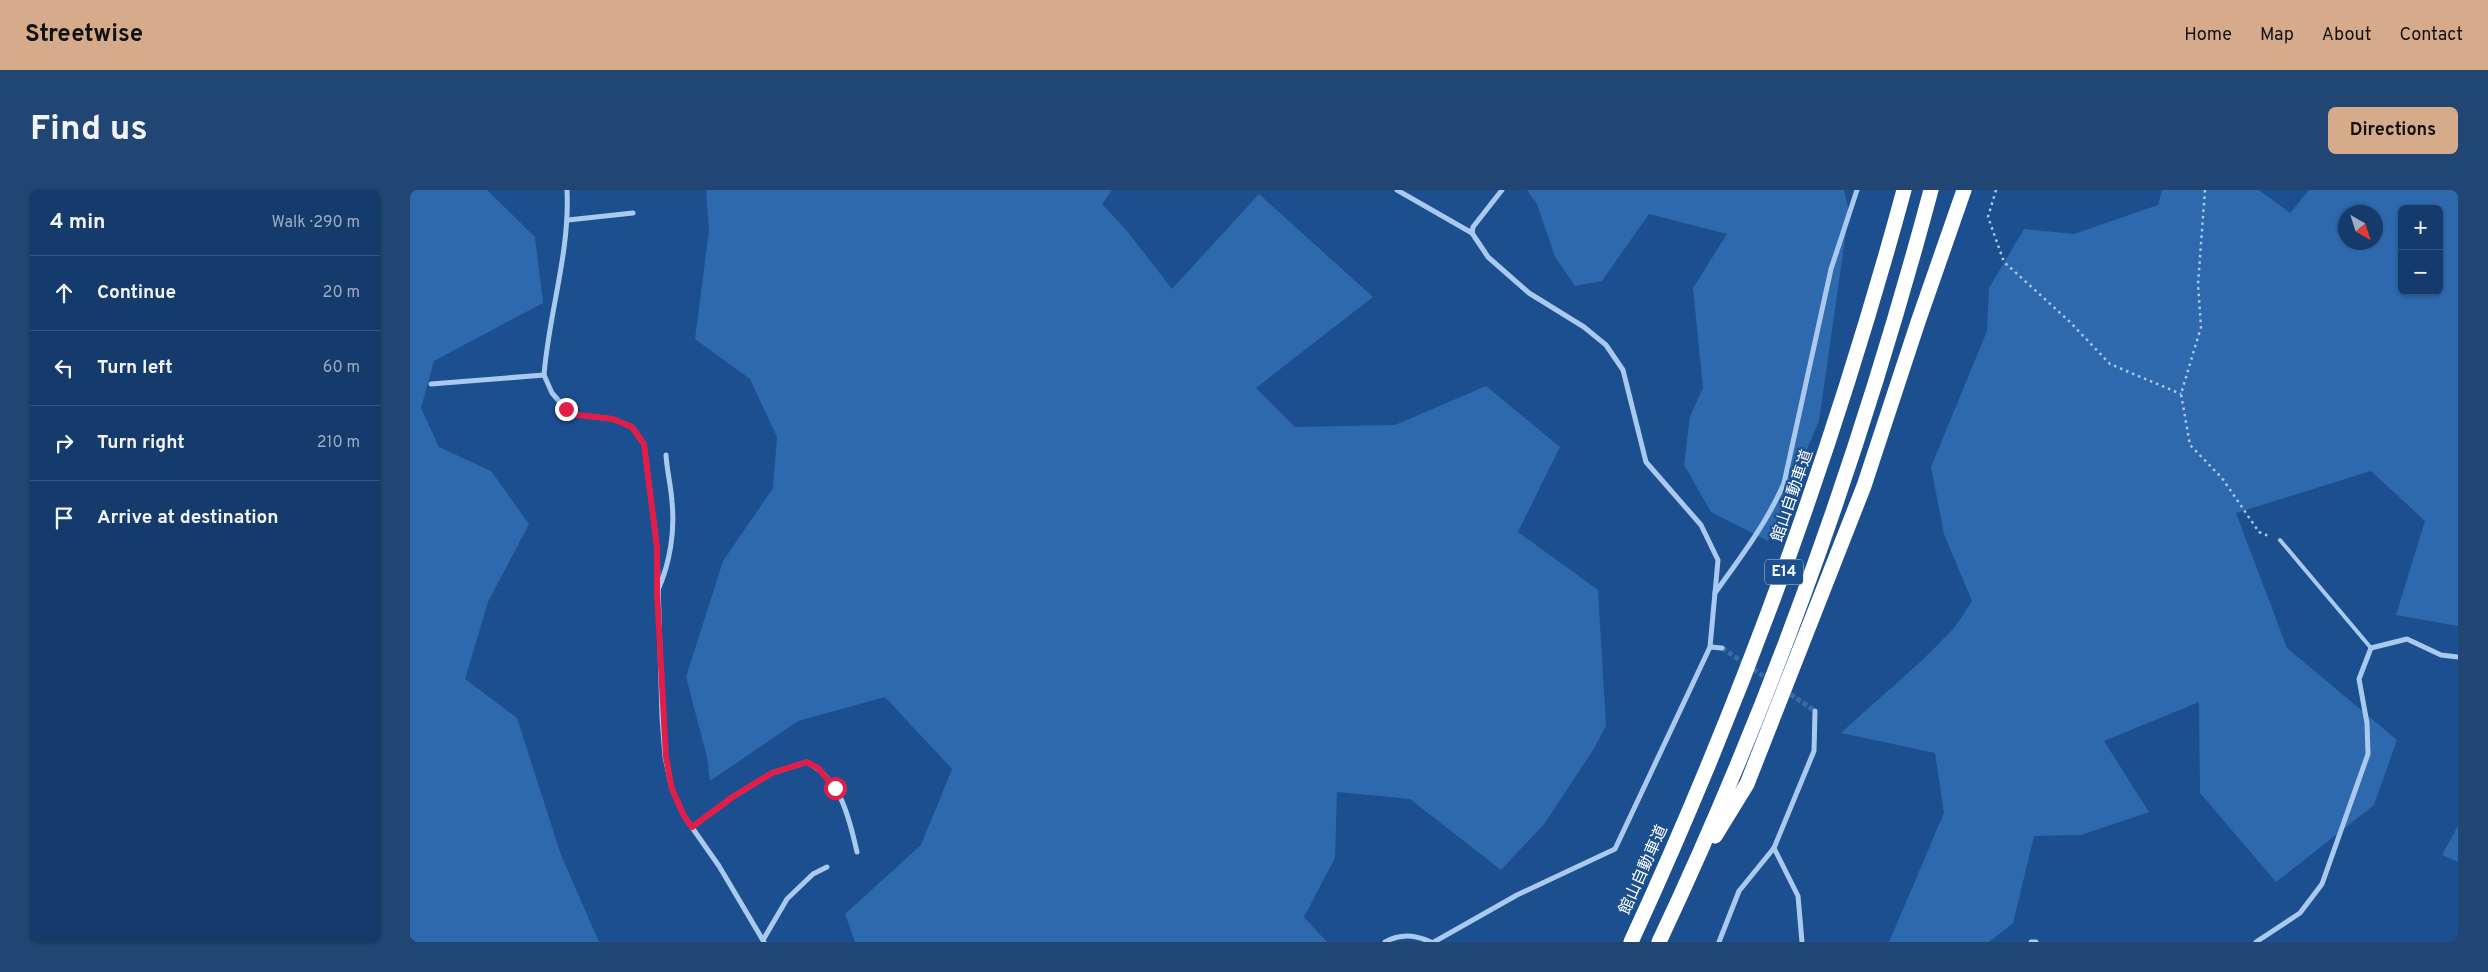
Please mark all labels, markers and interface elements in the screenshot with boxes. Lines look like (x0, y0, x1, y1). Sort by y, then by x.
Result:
text: Streetwise (25, 20, 143, 50)
text: Home (2184, 24, 2232, 47)
text: Map (2260, 24, 2294, 47)
text: About (2322, 24, 2371, 47)
text: Contact (2399, 24, 2463, 47)
button: Directions (2328, 107, 2458, 154)
text: Find us (30, 108, 148, 152)
north arrow (2338, 205, 2383, 250)
map controls (2398, 205, 2443, 295)
button: + (2398, 205, 2443, 250)
text: 4 min (50, 209, 106, 236)
text: Walk · 290 m (272, 213, 360, 233)
button: − (2398, 250, 2443, 295)
icon: ahead (50, 279, 78, 307)
text: Continue (97, 281, 176, 305)
text: 20 m (323, 283, 360, 303)
icon: left (50, 354, 78, 382)
text: Turn left (97, 356, 173, 380)
text: 60 m (323, 358, 360, 378)
route end (555, 398, 578, 421)
icon: right (50, 429, 78, 457)
text: Turn right (97, 431, 185, 455)
text: 210 m (317, 433, 360, 453)
street label: 館山自動車道 (1768, 447, 1818, 545)
icon: arrive (50, 504, 78, 532)
text: Arrive at destination (97, 506, 278, 530)
road number: E14 (1765, 560, 1803, 584)
route start (824, 777, 847, 800)
street label: 館山自動車道 (1615, 822, 1673, 918)

